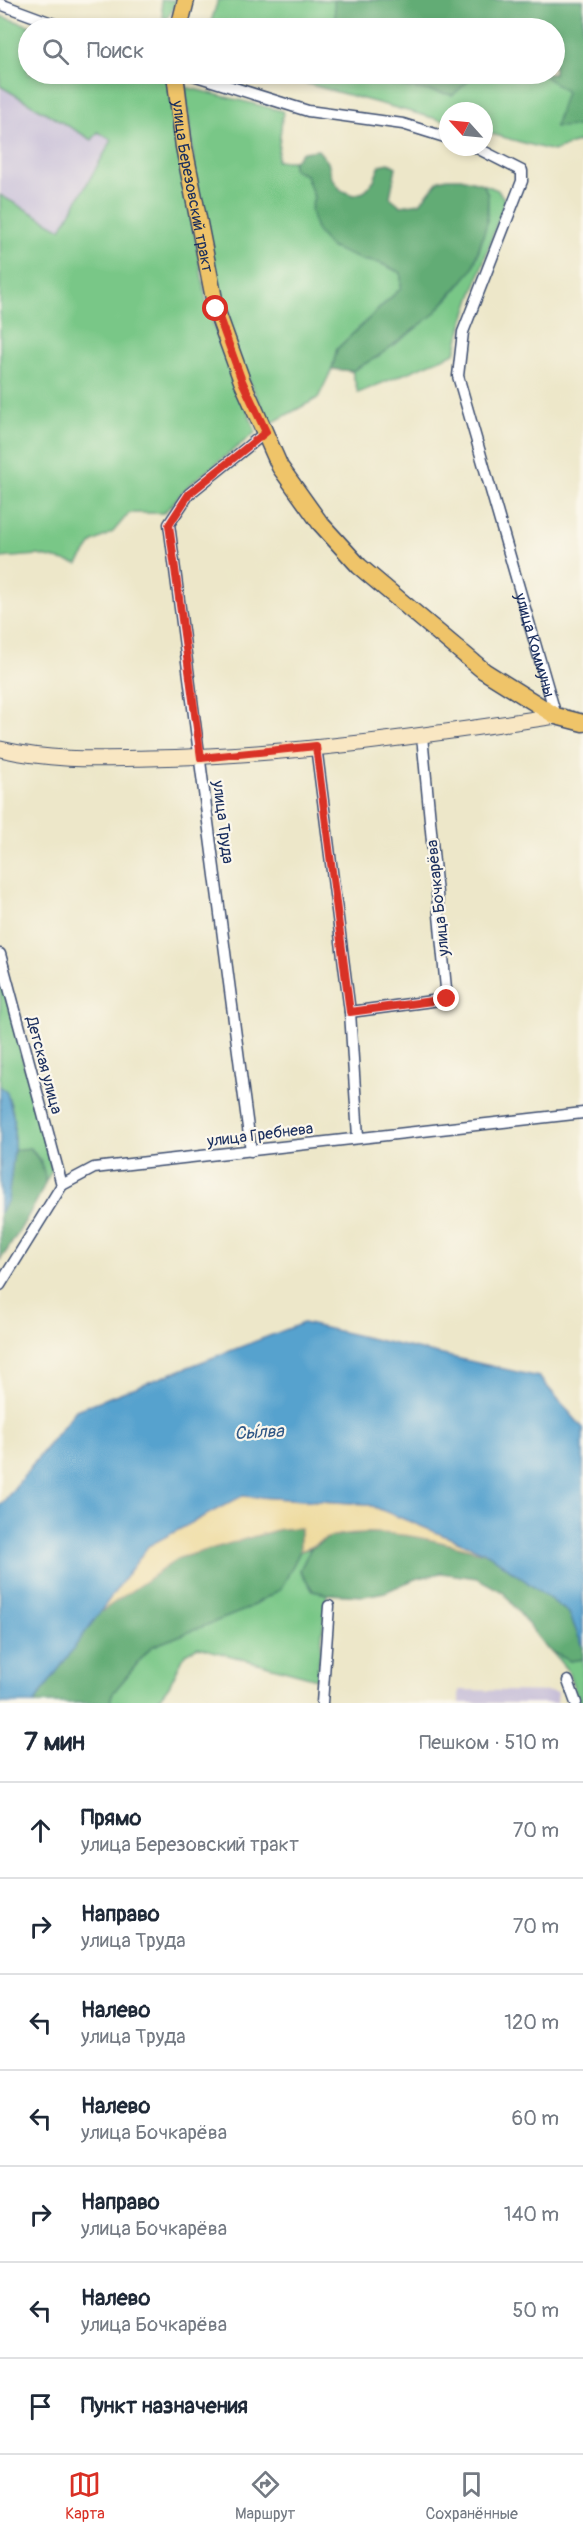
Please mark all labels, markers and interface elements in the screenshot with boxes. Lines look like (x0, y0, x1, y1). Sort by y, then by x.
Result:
search box (18, 18, 565, 84)
icon: search (39, 35, 72, 68)
text: Поиск (87, 37, 144, 65)
street label: улица Березовский тракт (167, 98, 218, 274)
north arrow (439, 102, 493, 156)
route start (202, 295, 228, 321)
street label: улица Коммуны (510, 590, 559, 700)
street label: улица Труда (208, 778, 238, 865)
street label: улица Бочкарёва (422, 839, 454, 958)
route end (433, 985, 459, 1011)
street label: Детская улица (21, 1013, 67, 1116)
street label: улица Гребнева (205, 1119, 314, 1152)
water label: Сы́лва (234, 1420, 286, 1445)
text: 7 мин (24, 1726, 85, 1758)
text: Пешком · 510 m (419, 1730, 559, 1755)
text: Прямо (81, 1804, 141, 1832)
icon: ahead (24, 1814, 57, 1847)
text: 70 m (513, 1818, 559, 1843)
text: улица Березовский тракт (81, 1832, 299, 1857)
text: Направо (81, 1900, 160, 1928)
icon: right (24, 1910, 57, 1943)
text: 70 m (513, 1914, 559, 1939)
text: улица Труда (81, 1928, 186, 1953)
text: Налево (81, 1996, 150, 2024)
icon: left (24, 2006, 57, 2039)
text: 120 m (504, 2010, 559, 2035)
text: улица Труда (81, 2024, 186, 2049)
text: Налево (81, 2092, 150, 2120)
icon: left (24, 2102, 57, 2135)
text: 60 m (512, 2106, 559, 2131)
text: улица Бочкарёва (81, 2120, 227, 2145)
text: Направо (81, 2188, 160, 2216)
icon: right (24, 2198, 57, 2231)
text: 140 m (504, 2202, 559, 2227)
text: улица Бочкарёва (81, 2216, 227, 2241)
text: Налево (81, 2284, 150, 2312)
icon: left (24, 2294, 57, 2327)
text: 50 m (512, 2298, 559, 2323)
text: улица Бочкарёва (81, 2312, 227, 2337)
icon: arrive (24, 2390, 57, 2423)
text: Пункт назначения (81, 2392, 248, 2420)
tab: Карта (65, 2468, 105, 2524)
tab: Маршрут (235, 2468, 295, 2524)
tab: Сохранённые (426, 2468, 518, 2524)

